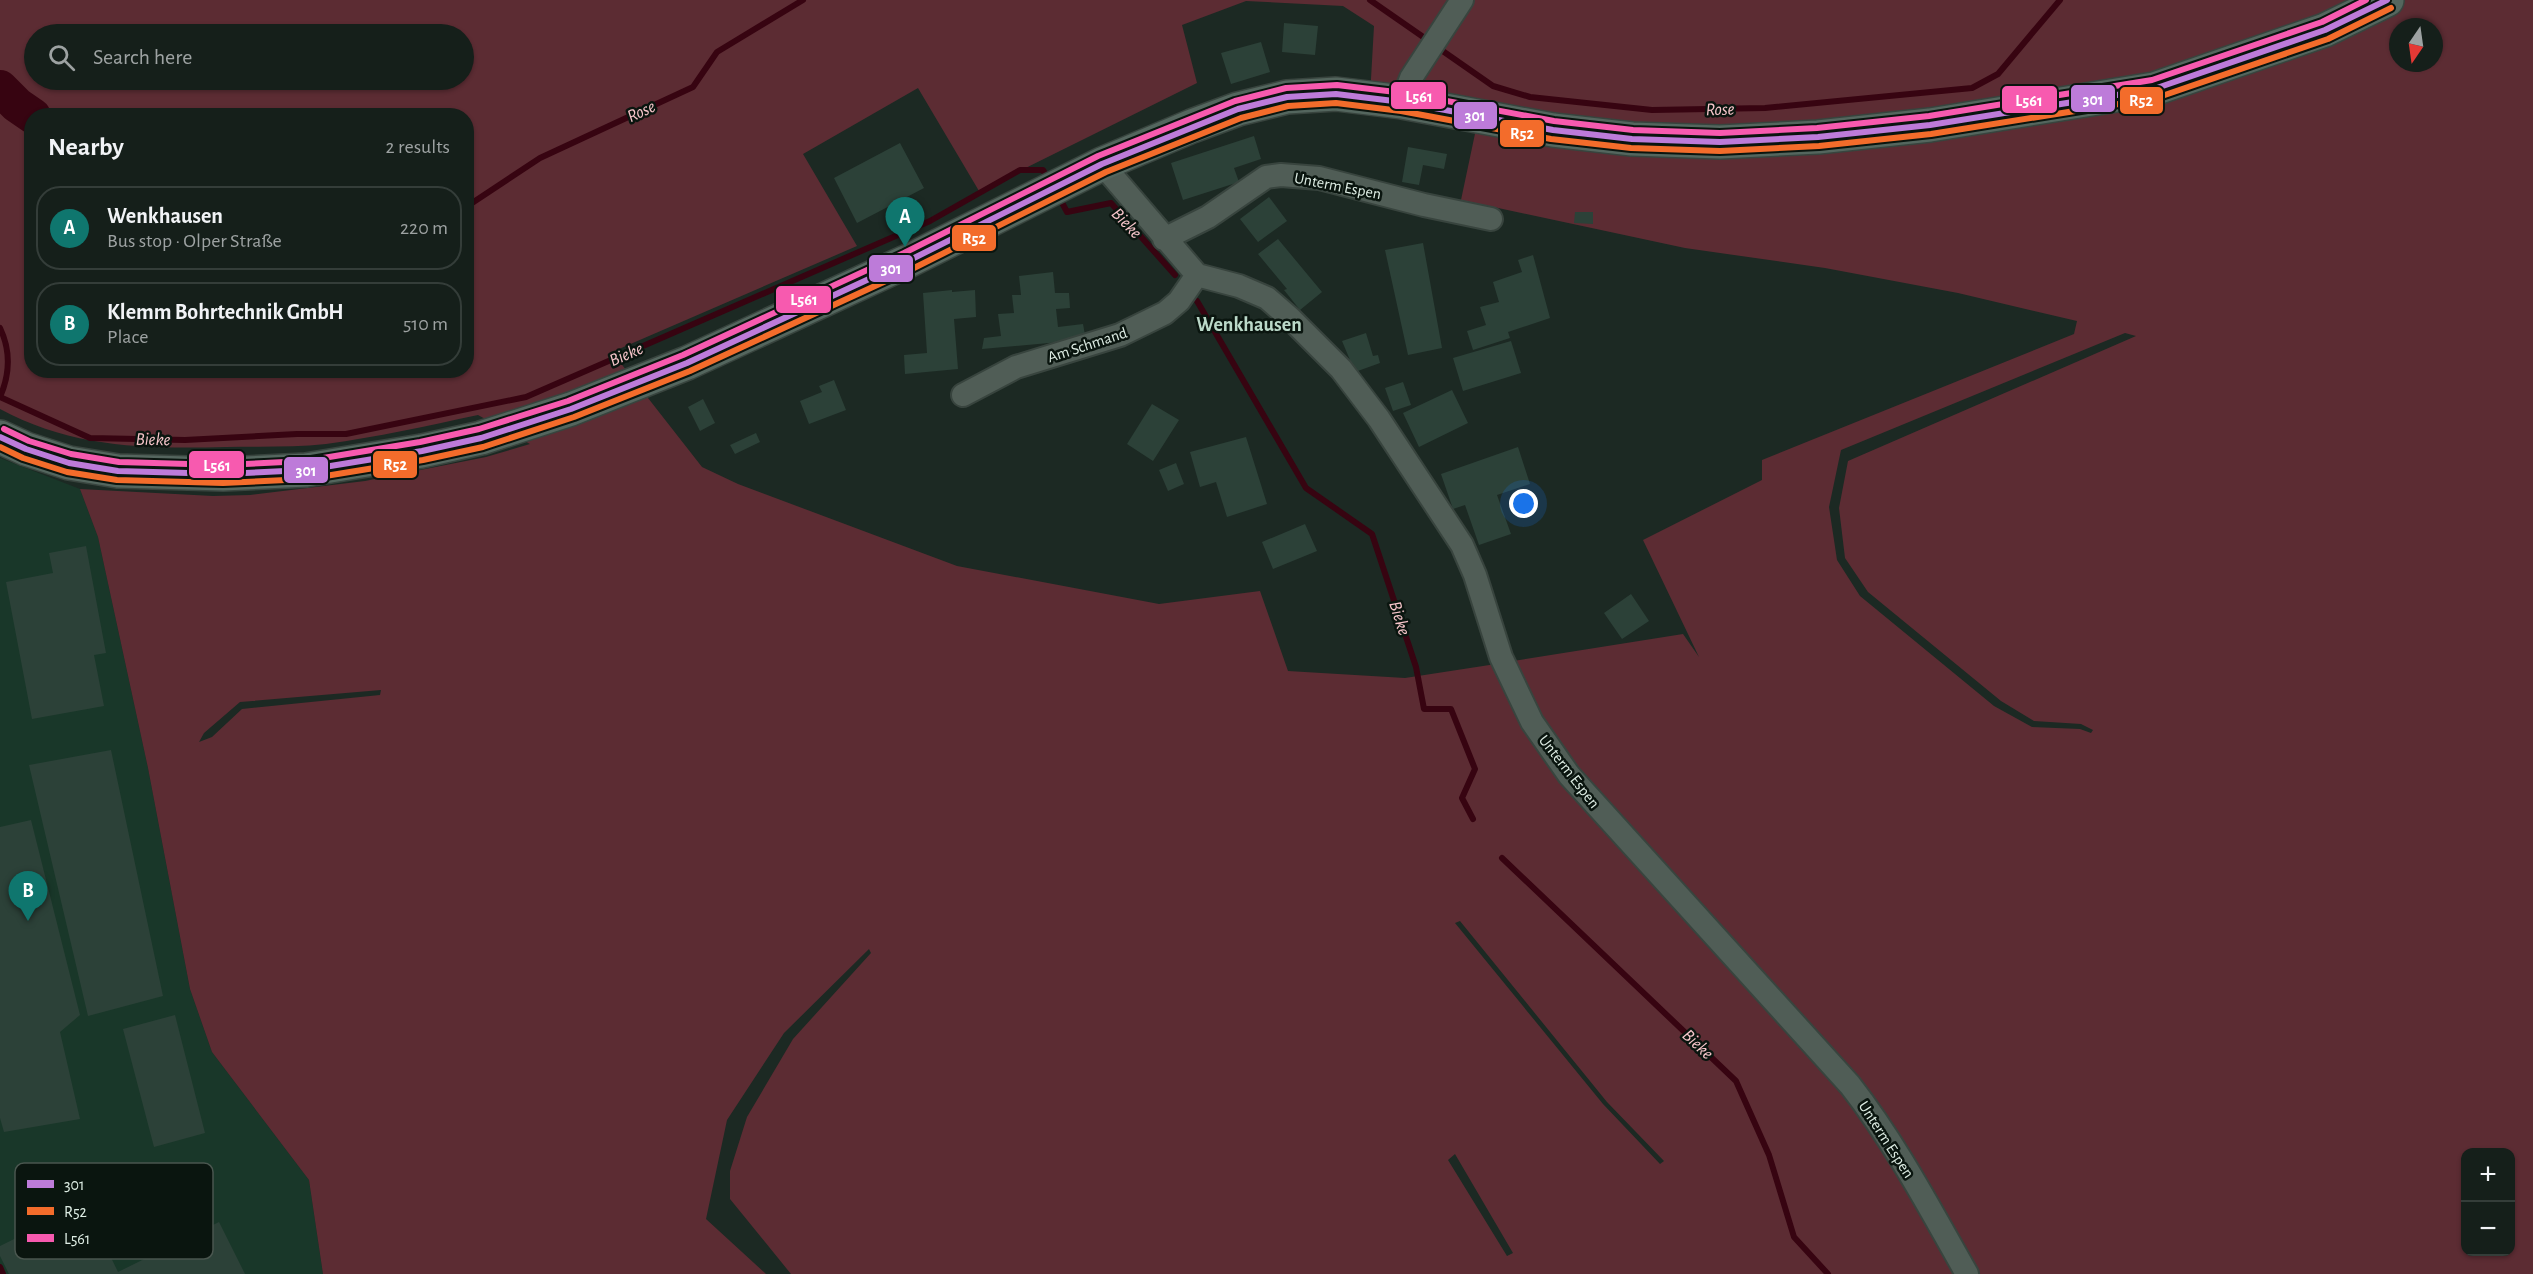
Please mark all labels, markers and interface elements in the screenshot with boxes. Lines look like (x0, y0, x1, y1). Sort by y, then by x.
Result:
north arrow (2389, 18, 2443, 72)
search box (24, 24, 474, 90)
icon: search (45, 41, 78, 74)
text: Search here (93, 46, 192, 68)
line badge: L561 (1390, 81, 1447, 110)
line badge: 301 (2070, 84, 2116, 113)
line badge: L561 (2001, 85, 2058, 114)
line badge: R52 (2119, 86, 2164, 115)
text: L561 (1405, 89, 1433, 105)
text: 301 (2083, 92, 2104, 108)
text: L561 (2015, 93, 2043, 109)
text: R52 (2129, 93, 2153, 109)
water label: Rose (625, 98, 658, 126)
line badge: 301 (1453, 101, 1498, 130)
water label: Rose (1705, 101, 1735, 119)
text: 301 (1465, 108, 1486, 124)
line badge: R52 (1499, 119, 1545, 148)
text: R52 (1510, 126, 1534, 142)
text: Nearby (48, 134, 124, 160)
text: 2 results (386, 137, 450, 157)
street label: Unterm Espen (1293, 170, 1383, 202)
pin: A (886, 198, 924, 247)
text: Wenkhausen (107, 205, 223, 227)
water label: Bieke (1108, 205, 1145, 243)
text: A (64, 218, 76, 238)
text: 220 m (400, 218, 448, 238)
line badge: R52 (951, 224, 997, 252)
text: Bus stop · Olper Straße (107, 231, 282, 251)
text: R52 (962, 231, 986, 247)
line badge: 301 (868, 254, 914, 283)
text: 301 (881, 261, 902, 277)
line badge: L561 (775, 285, 832, 314)
text: L561 (790, 292, 818, 308)
text: Klemm Bohrtechnik GmbH (107, 301, 344, 323)
text: B (64, 314, 75, 334)
text: 510 m (403, 314, 448, 334)
district label: Wenkhausen (1196, 315, 1302, 335)
street label: Am Schmand (1046, 325, 1129, 365)
text: Place (107, 327, 148, 347)
water label: Bieke (607, 340, 646, 370)
water label: Bieke (135, 431, 171, 449)
line badge: L561 (188, 450, 245, 479)
line badge: R52 (372, 450, 418, 479)
line badge: 301 (283, 456, 329, 484)
text: R52 (383, 457, 407, 473)
text: L561 (203, 458, 231, 474)
text: 301 (296, 463, 317, 479)
your location (1509, 489, 1538, 518)
water label: Bieke (1385, 599, 1413, 638)
street label: Unterm Espen (1536, 732, 1603, 811)
pin: B (9, 872, 48, 921)
water label: Bieke (1678, 1026, 1716, 1063)
street label: Unterm Espen (1855, 1098, 1917, 1181)
map controls (2461, 1148, 2515, 1256)
button: + (2461, 1148, 2515, 1202)
legend (15, 1163, 213, 1259)
text: 301 (64, 1177, 85, 1193)
button: − (2461, 1202, 2515, 1256)
text: R52 (64, 1204, 87, 1220)
text: L561 (64, 1231, 90, 1247)

